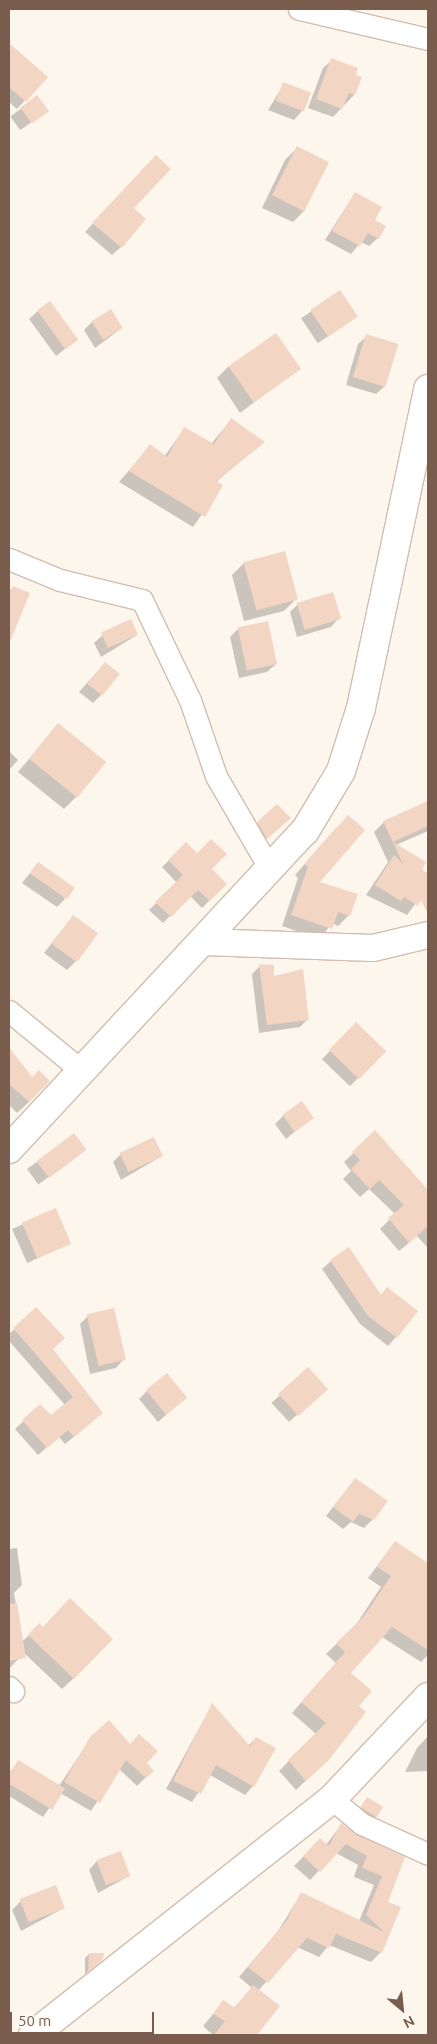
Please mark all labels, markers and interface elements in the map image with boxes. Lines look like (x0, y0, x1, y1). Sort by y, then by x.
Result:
north arrow (377, 1984, 427, 2034)
scale bar (12, 2002, 156, 2034)
text: 50 m (18, 2012, 51, 2029)
text: N (401, 2013, 417, 2032)

